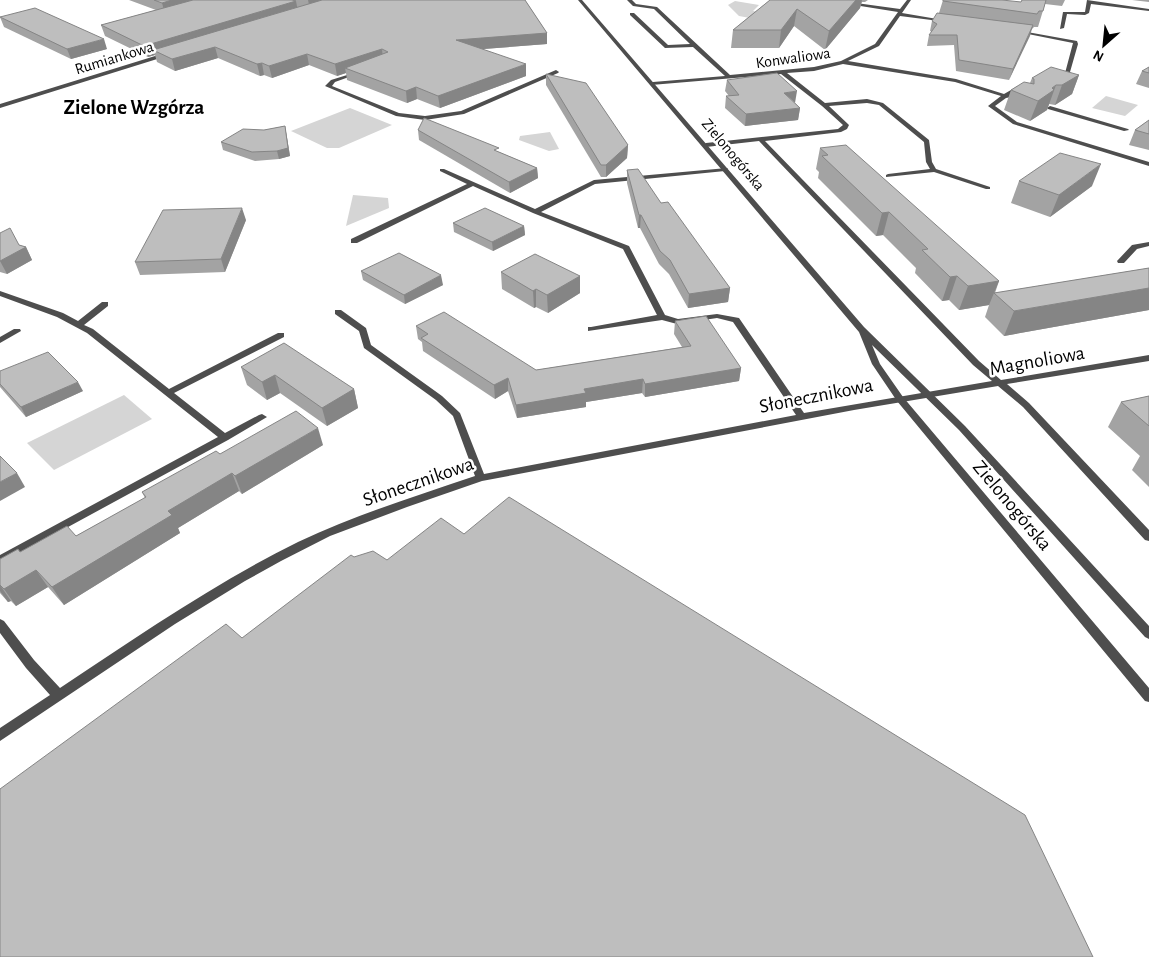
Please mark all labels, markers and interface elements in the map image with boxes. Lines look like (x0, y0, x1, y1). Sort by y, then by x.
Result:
north arrow (1079, 20, 1129, 70)
street label: Rumiankowa (73, 38, 156, 77)
street label: Konwaliowa (755, 45, 832, 71)
text: N (1091, 47, 1106, 64)
district label: Zielone Wzgórza (64, 97, 204, 118)
street label: Zielonogórska (699, 116, 768, 194)
street label: Magnoliowa (988, 343, 1086, 379)
street label: Słonecznikowa (758, 375, 875, 417)
street label: Słonecznikowa (360, 454, 476, 510)
street label: Zielonogórska (969, 457, 1055, 554)

